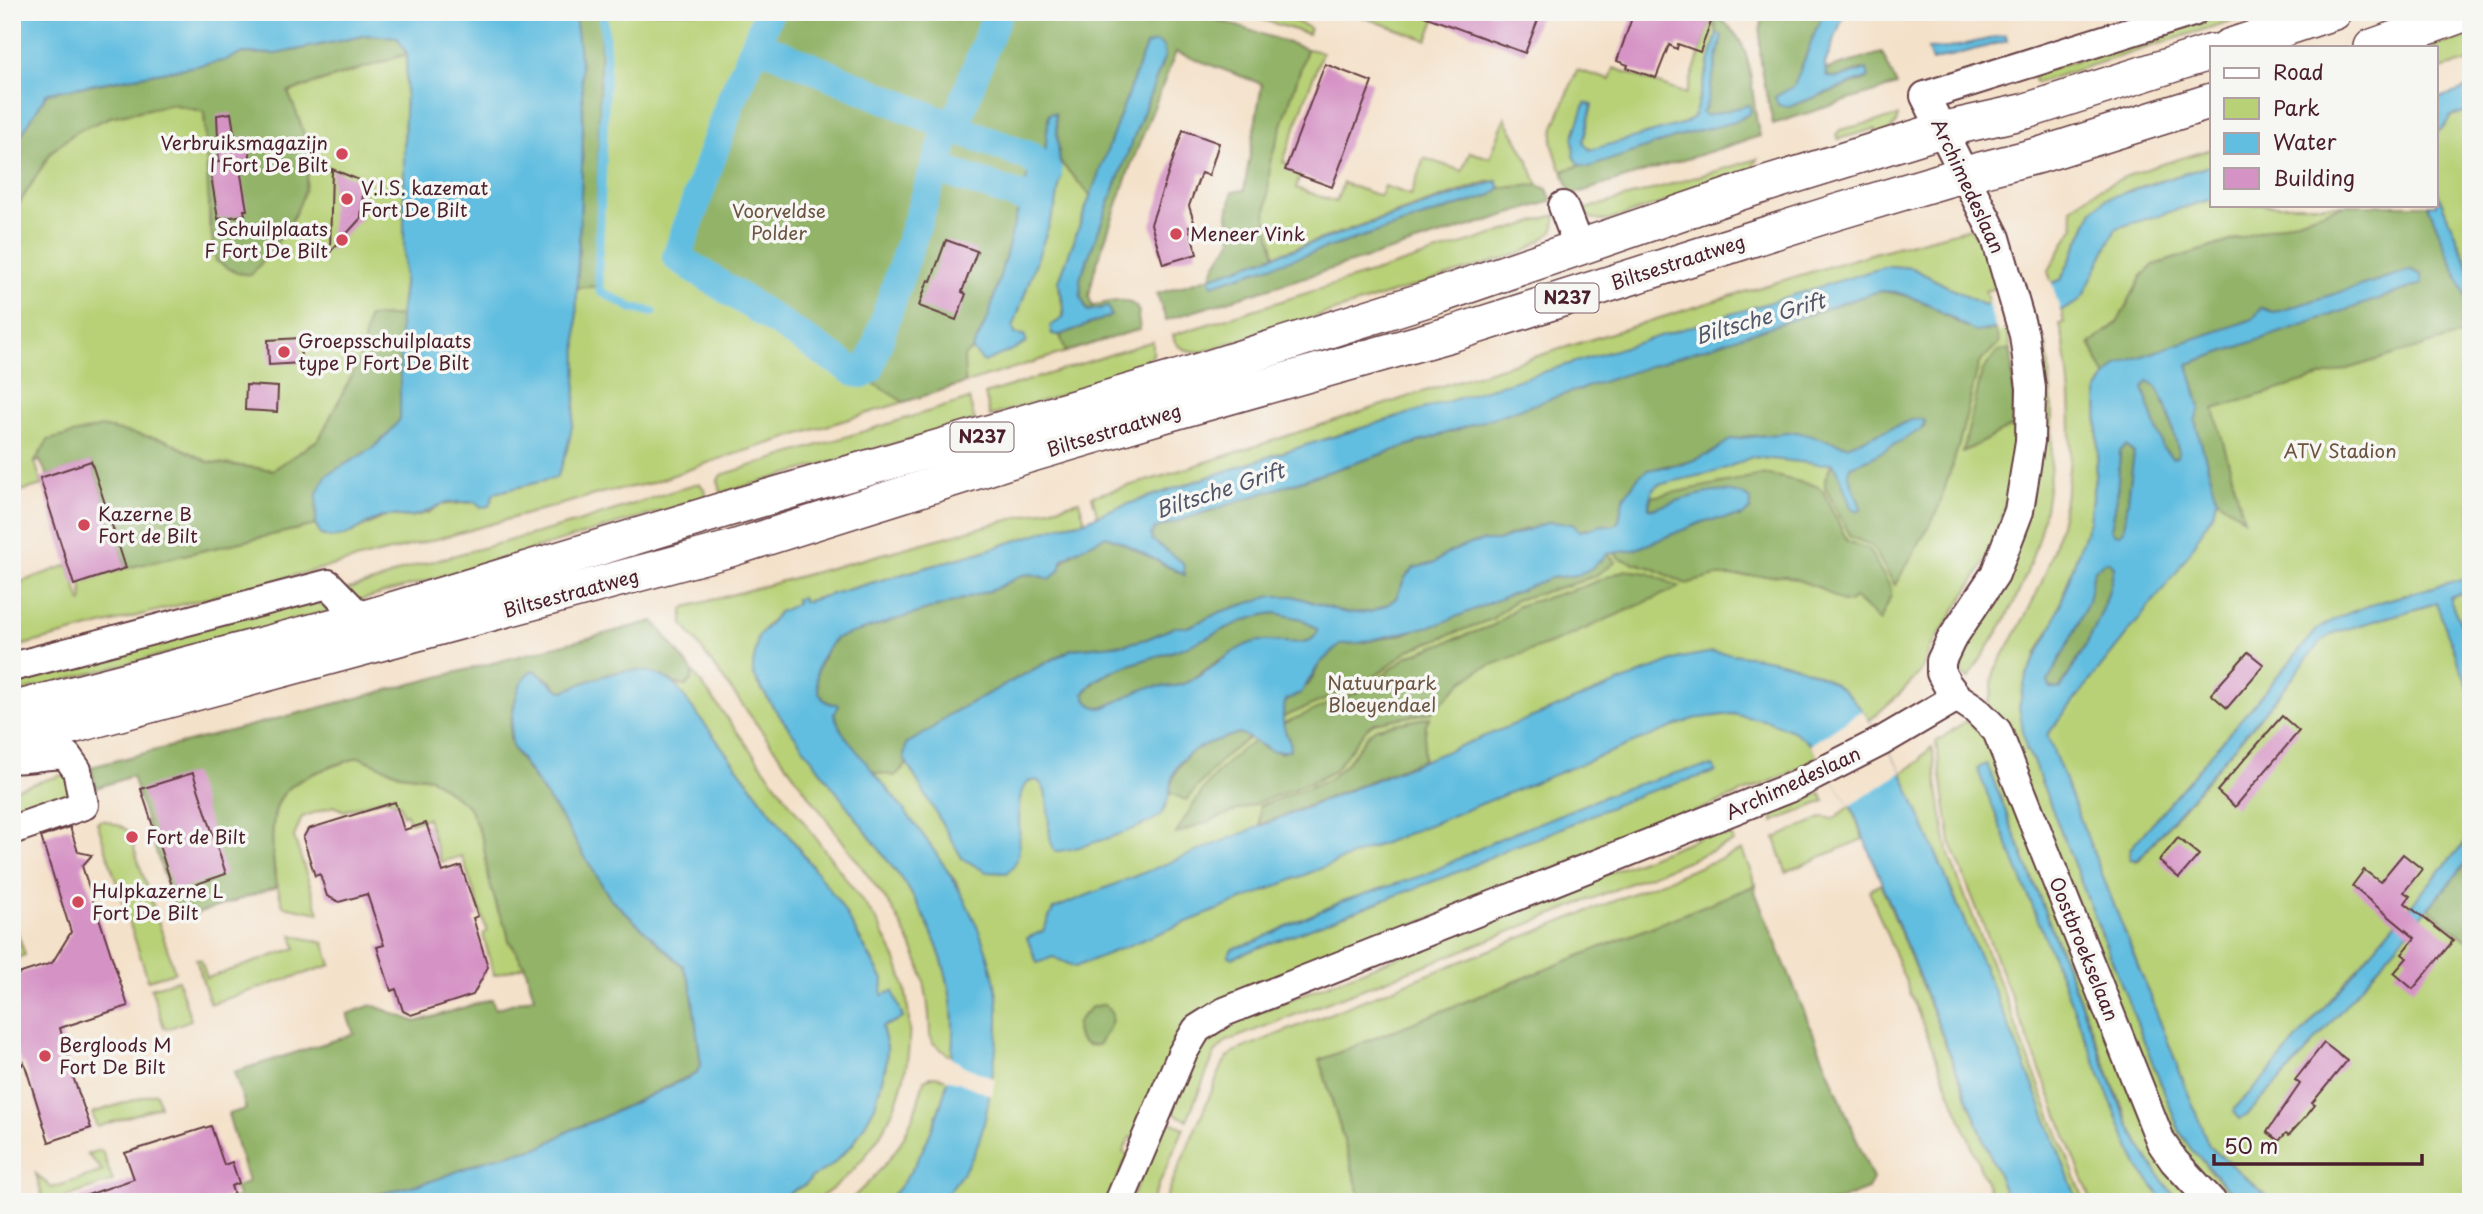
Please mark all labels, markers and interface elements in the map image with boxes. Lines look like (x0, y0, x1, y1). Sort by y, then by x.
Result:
legend (2210, 46, 2438, 206)
text: Road (2273, 55, 2324, 87)
text: Park (2273, 91, 2320, 123)
street label: Archimedeslaan (1925, 113, 2012, 258)
text: Water (2273, 125, 2337, 157)
place label: Verbruiksmagazijn I Fort De Bilt (160, 128, 328, 178)
marker: Verbruiksmagazijn I Fort De Bilt (334, 146, 350, 162)
text: Building (2273, 161, 2355, 193)
place label: V.I.S. kazemat Fort De Bilt (361, 173, 488, 223)
marker: V.I.S. kazemat Fort De Bilt (339, 191, 355, 207)
park label: Voorveldse Polder (732, 196, 826, 246)
place label: Schuilplaats F Fort De Bilt (204, 214, 328, 264)
place label: Meneer Vink (1190, 219, 1306, 247)
marker: Meneer Vink (1168, 226, 1184, 242)
street label: Biltsestraatweg (1607, 226, 1748, 296)
marker: Schuilplaats F Fort De Bilt (334, 232, 350, 248)
water label: Biltsche Grift (1691, 283, 1830, 351)
road number: N237 (1536, 284, 1598, 312)
place label: Groepsschuilplaats type P Fort De Bilt (298, 326, 471, 376)
marker: Groepsschuilplaats type P Fort De Bilt (276, 344, 292, 360)
street label: Biltsestraatweg (1043, 395, 1185, 463)
road number: N237 (950, 422, 1014, 452)
park label: ATV Stadion (2283, 436, 2397, 464)
water label: Biltsche Grift (1151, 452, 1290, 525)
place label: Kazerne B Fort de Bilt (98, 499, 198, 549)
marker: Kazerne B Fort de Bilt (76, 517, 92, 533)
street label: Biltsestraatweg (500, 560, 642, 624)
park label: Natuurpark Bloeyendael (1327, 668, 1437, 718)
street label: Archimedeslaan (1720, 739, 1865, 826)
place label: Fort de Bilt (146, 822, 246, 850)
marker: Fort de Bilt (124, 829, 140, 845)
street label: Oostbroekselaan (2043, 872, 2127, 1025)
place label: Hulpkazerne L Fort De Bilt (92, 876, 224, 926)
marker: Hulpkazerne L Fort De Bilt (70, 894, 86, 910)
place label: Bergloods M Fort De Bilt (59, 1030, 172, 1080)
marker: Bergloods M Fort De Bilt (37, 1048, 53, 1064)
scale bar (2214, 1123, 2422, 1167)
text: 50 m (2224, 1129, 2278, 1161)

